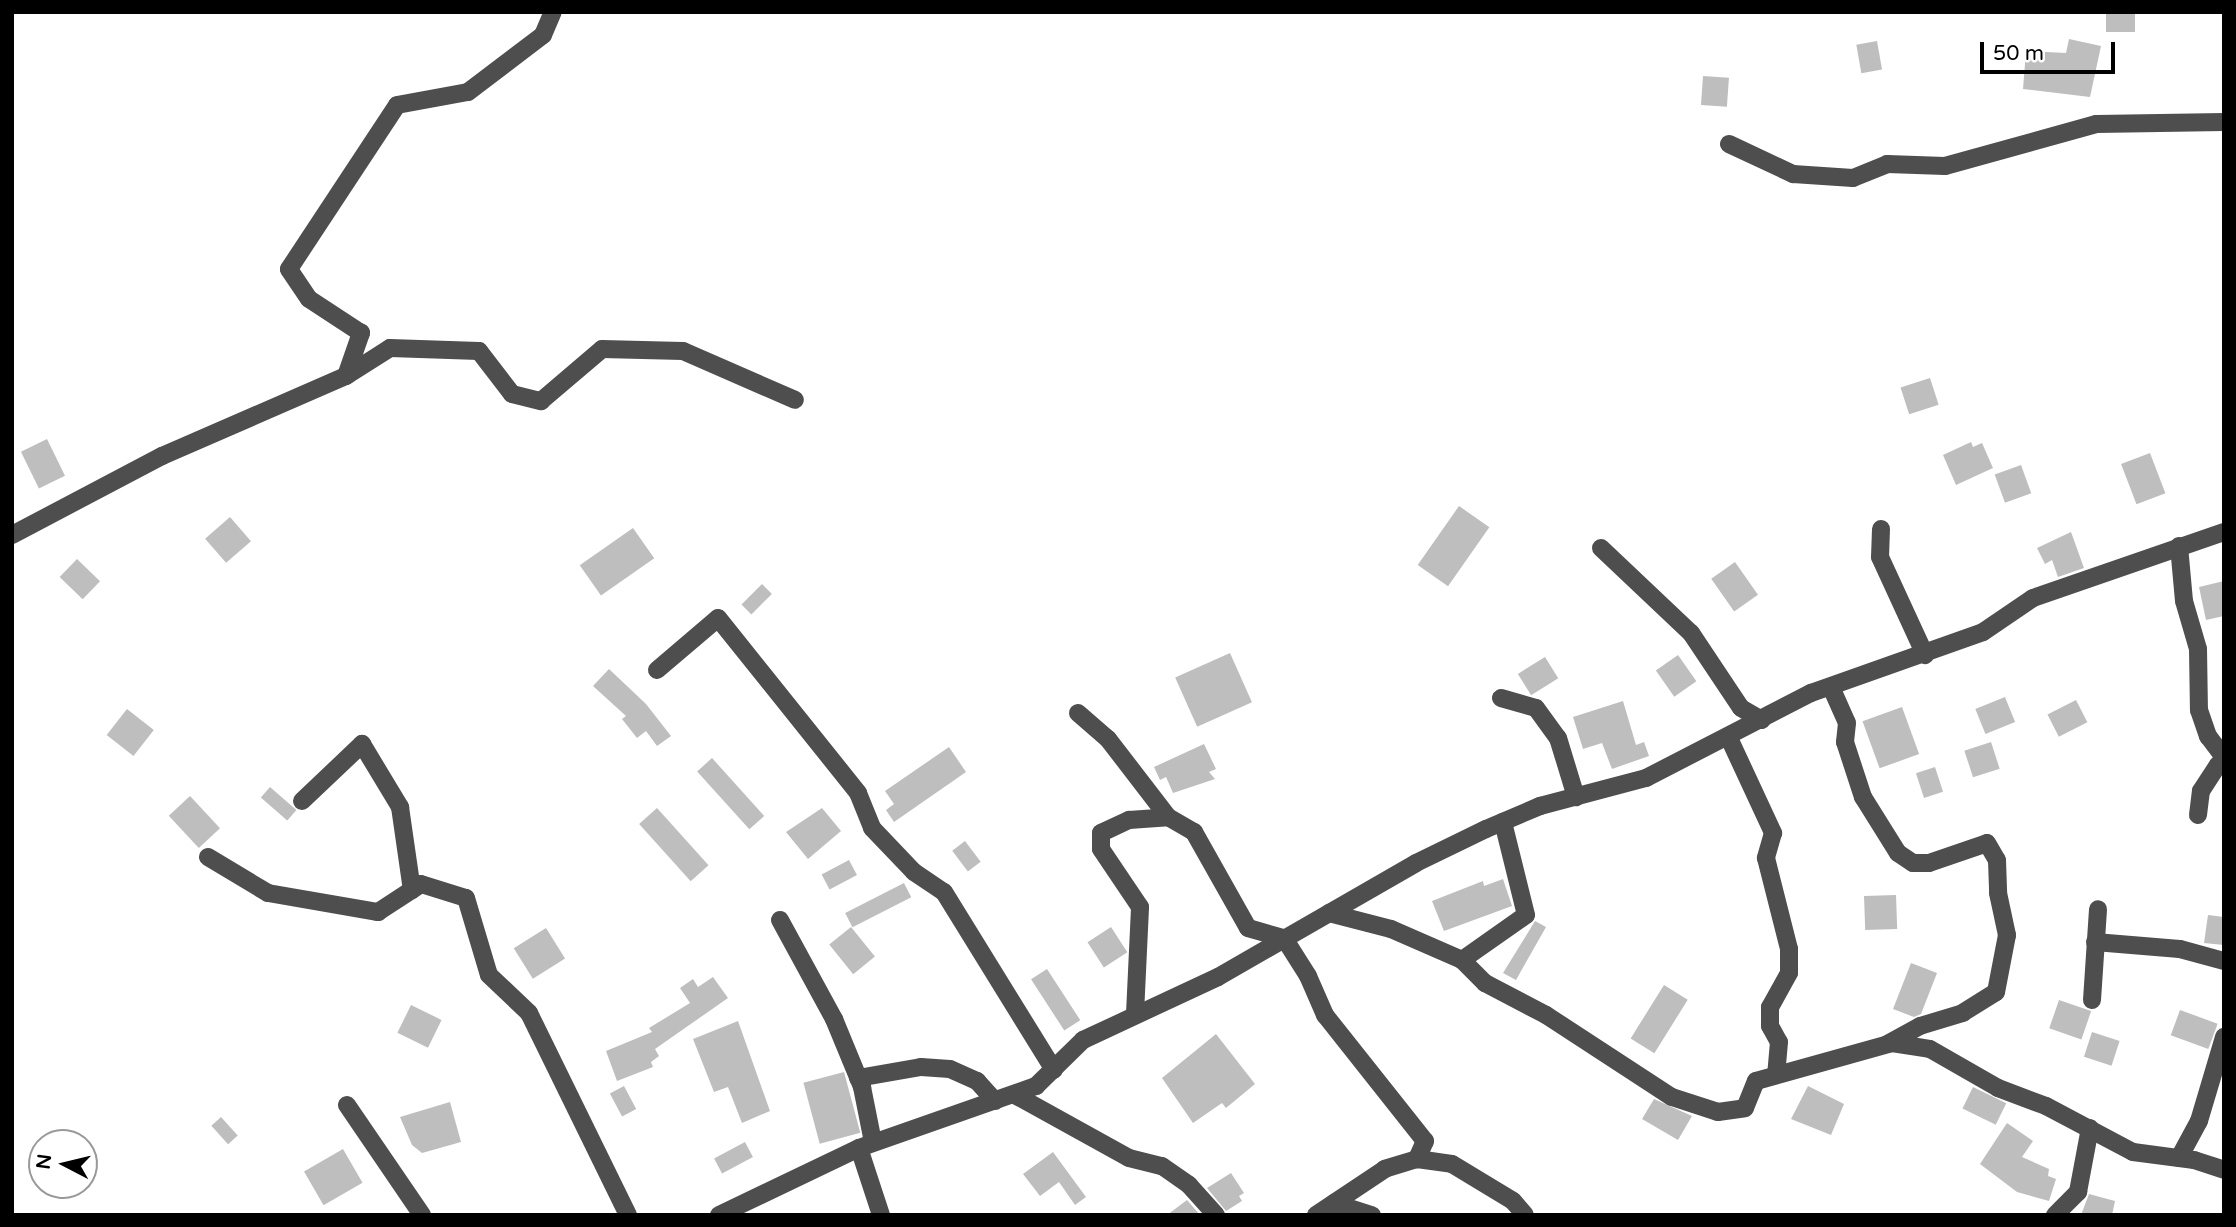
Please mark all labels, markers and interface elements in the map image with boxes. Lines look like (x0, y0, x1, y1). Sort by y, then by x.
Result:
scale bar (1984, 28, 2119, 72)
text: 50 m (1993, 41, 2044, 66)
north arrow (28, 1129, 98, 1199)
text: N (32, 1153, 56, 1171)

